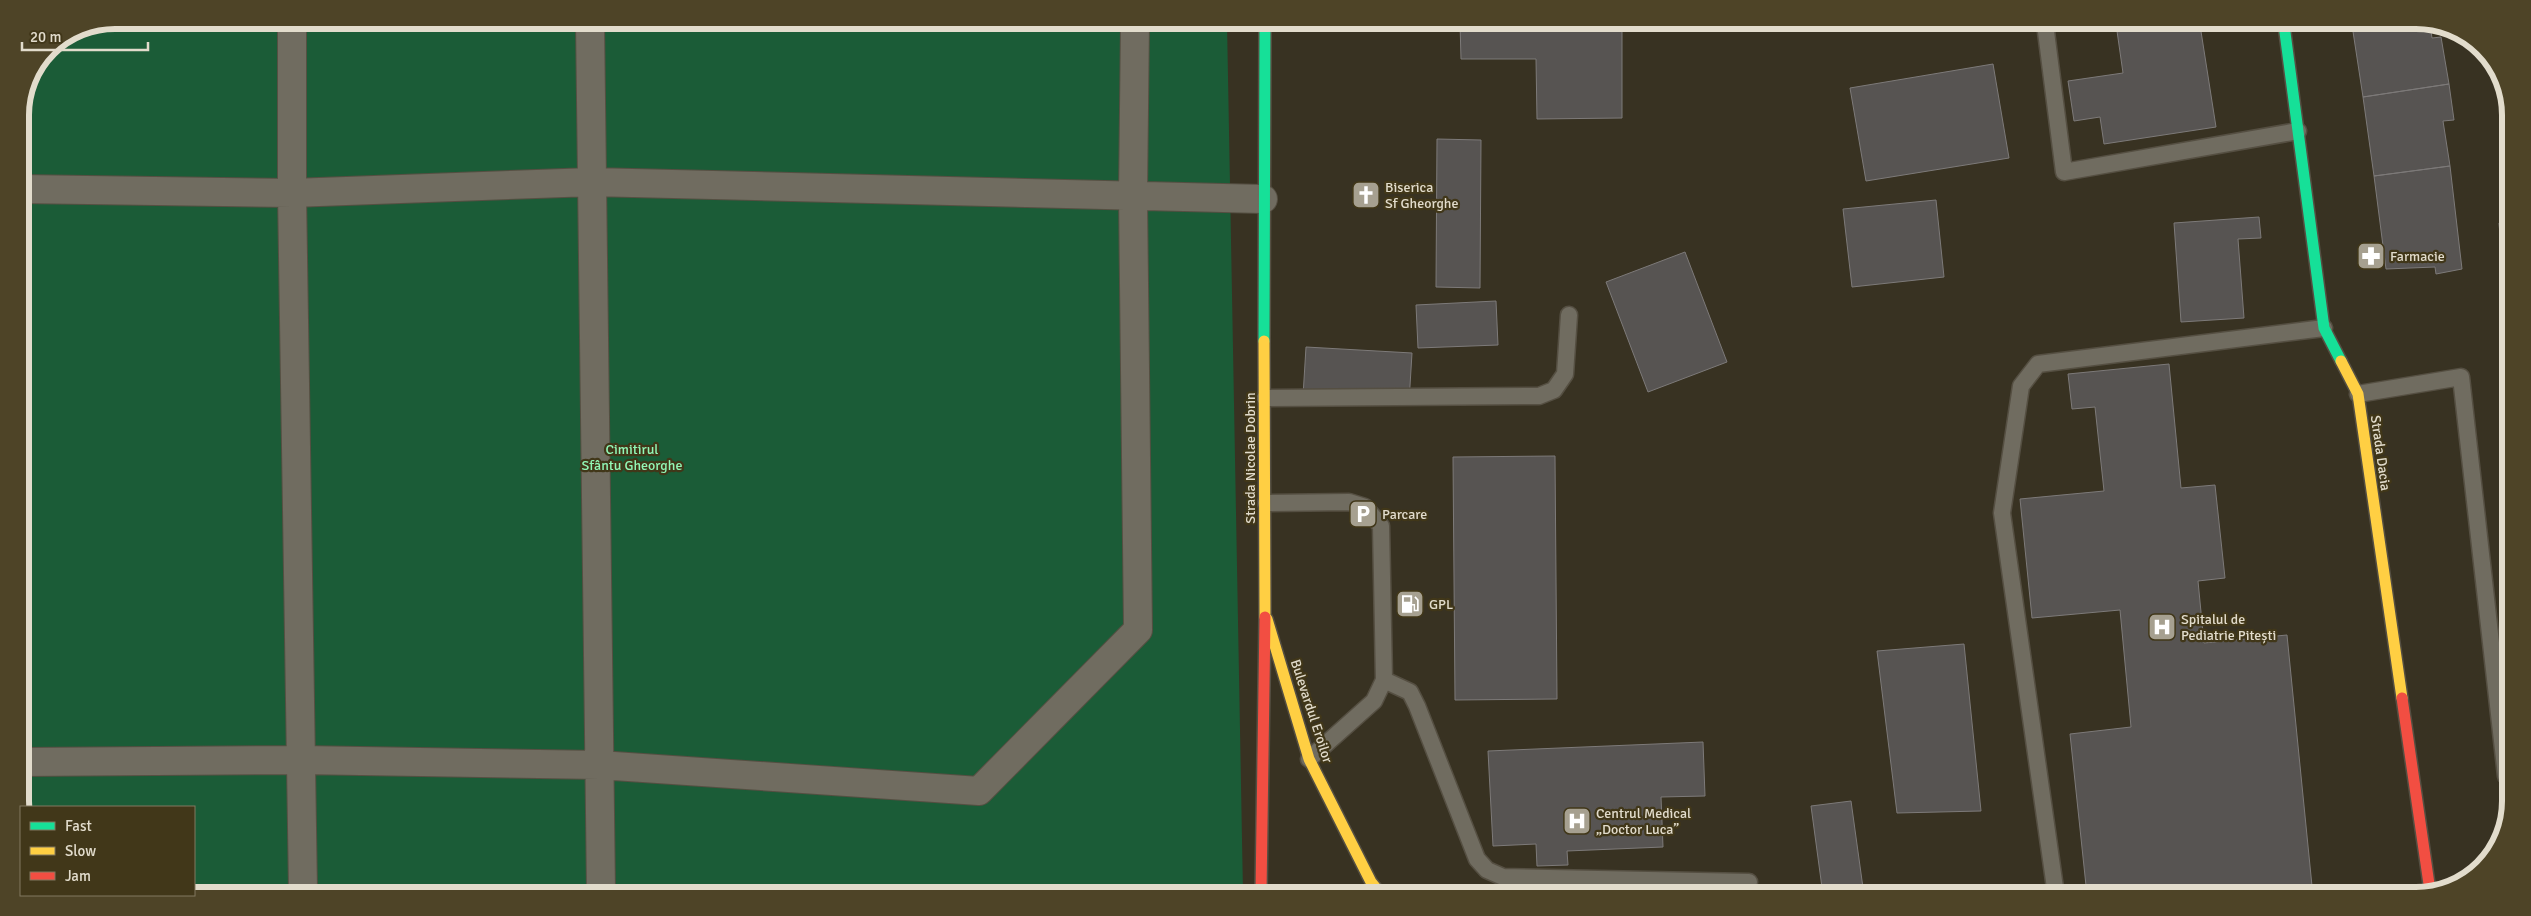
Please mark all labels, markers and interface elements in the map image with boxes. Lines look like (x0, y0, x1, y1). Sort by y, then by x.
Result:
scale bar (22, 20, 149, 52)
text: 20 m (30, 28, 61, 46)
place label: Biserica Sf Gheorghe (1385, 179, 1459, 212)
church icon: Biserica Sf Gheorghe (1351, 180, 1381, 210)
pharmacy icon: Farmacie (2356, 241, 2386, 271)
place label: Farmacie (2390, 248, 2445, 265)
street label: Strada Nicolae Dobrin (1242, 392, 1259, 524)
street label: Strada Dacia (2367, 414, 2394, 492)
park label: Cimitirul Sfântu Gheorghe (582, 441, 682, 474)
parking icon: Parcare (1348, 499, 1378, 529)
place label: Parcare (1382, 506, 1427, 523)
fuel station icon: GPL (1395, 589, 1425, 619)
place label: GPL (1429, 596, 1453, 613)
place label: Spitalul de Pediatrie Pitești (2181, 611, 2276, 644)
hospital icon: Spitalul de Pediatrie Pitești (2147, 612, 2177, 642)
street label: Bulevardul Eroilor (1287, 657, 1337, 766)
place label: Centrul Medical „Doctor Luca” (1596, 805, 1691, 838)
legend (20, 806, 195, 896)
hospital icon: Centrul Medical „Doctor Luca” (1562, 806, 1592, 836)
text: Fast (65, 817, 92, 835)
text: Slow (65, 842, 96, 860)
text: Jam (65, 867, 91, 885)

